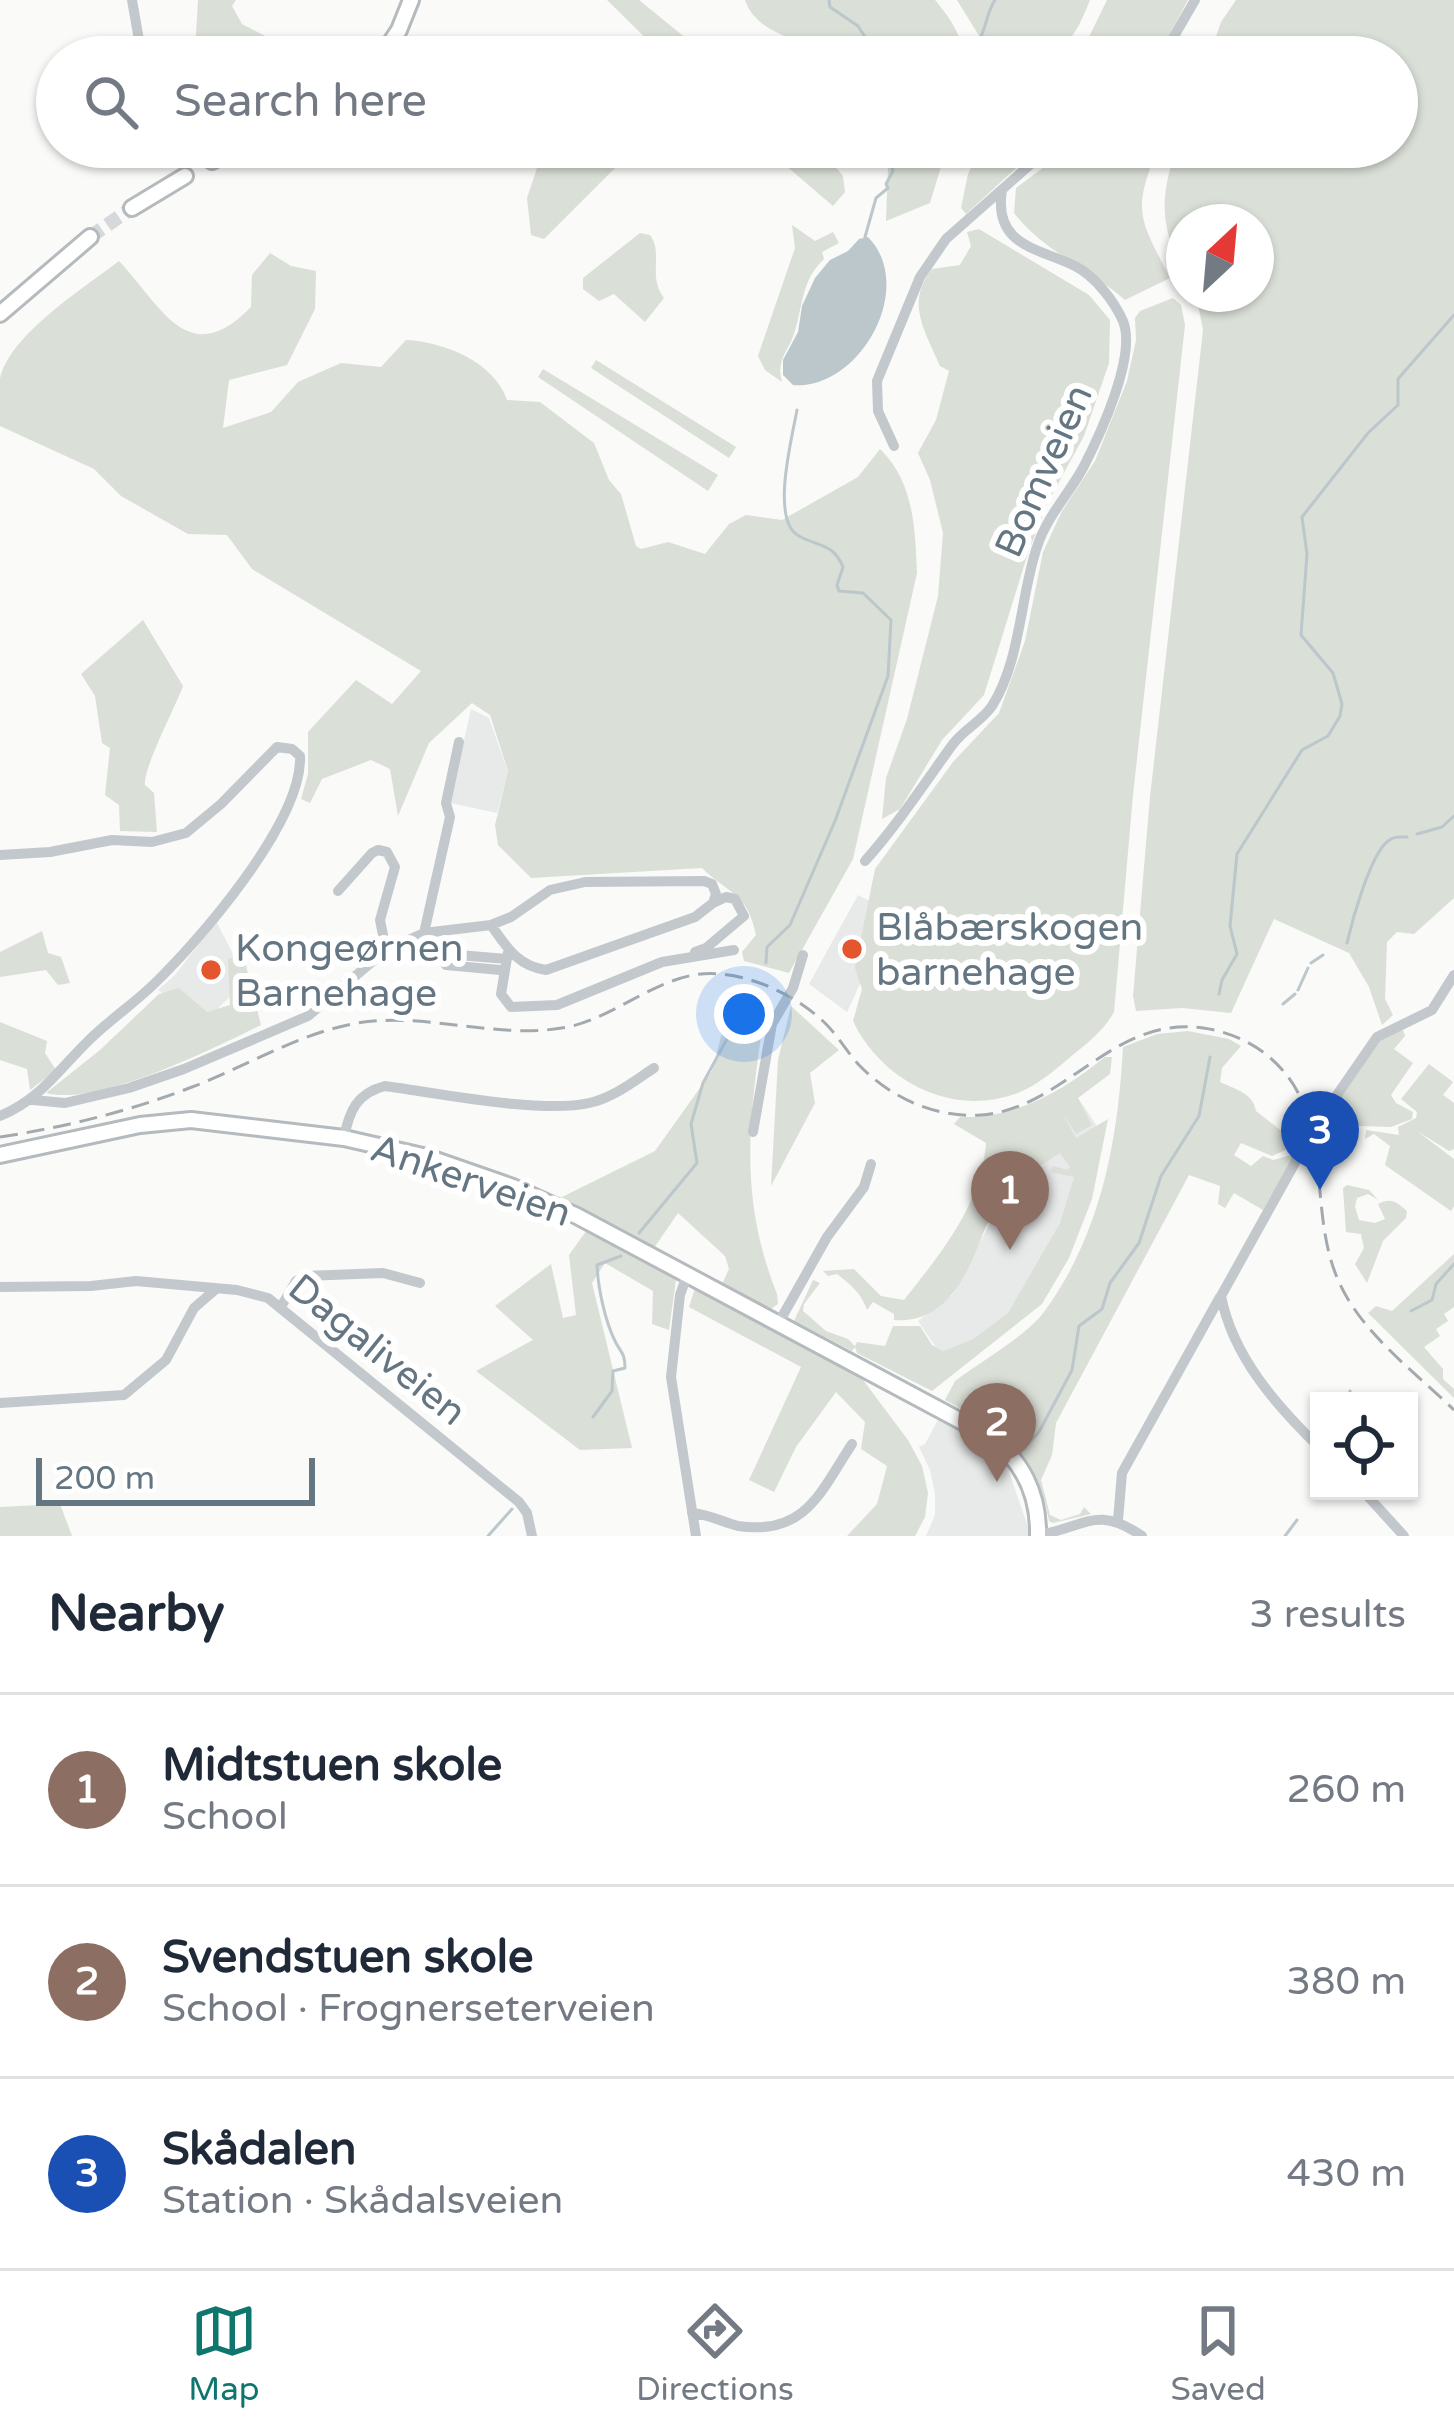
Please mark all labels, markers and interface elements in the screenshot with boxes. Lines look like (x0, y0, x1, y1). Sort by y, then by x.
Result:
search box (36, 36, 1418, 168)
icon: search (78, 69, 144, 135)
text: Search here (174, 75, 427, 129)
north arrow (1166, 204, 1274, 312)
street label: Bomveien (985, 377, 1103, 565)
place label: Blåbærskogen barnehage (876, 904, 1143, 996)
place label: Kongeørnen Barnehage (235, 925, 464, 1017)
marker: Blåbærskogen barnehage (839, 936, 865, 962)
marker: Kongeørnen Barnehage (198, 957, 224, 983)
your location (714, 984, 774, 1044)
pin: 3 (1281, 1091, 1359, 1190)
street label: Ankerveien (365, 1125, 577, 1237)
pin: 1 (971, 1151, 1049, 1250)
street label: Dagaliveien (279, 1264, 475, 1436)
pin: 2 (958, 1383, 1036, 1482)
map controls (1310, 1392, 1418, 1500)
button: locate (1310, 1392, 1418, 1500)
scale bar (36, 1452, 315, 1505)
text: 200 m (54, 1459, 155, 1498)
text: Nearby (48, 1583, 225, 1645)
text: 3 results (1249, 1591, 1406, 1638)
text: Midtstuen skole (162, 1739, 502, 1793)
text: 1 (75, 1766, 99, 1813)
text: 260 m (1287, 1766, 1406, 1813)
text: School (162, 1793, 288, 1840)
text: Svendstuen skole (162, 1931, 533, 1985)
text: 2 (75, 1958, 99, 2005)
text: 380 m (1287, 1958, 1406, 2005)
text: School · Frognerseterveien (162, 1985, 655, 2032)
text: Skådalen (162, 2123, 357, 2177)
text: 3 (75, 2150, 99, 2197)
text: 430 m (1287, 2150, 1406, 2197)
text: Station · Skådalsveien (162, 2177, 563, 2224)
tab: Map (188, 2298, 260, 2409)
tab: Directions (636, 2298, 794, 2409)
tab: Saved (1170, 2298, 1266, 2409)

